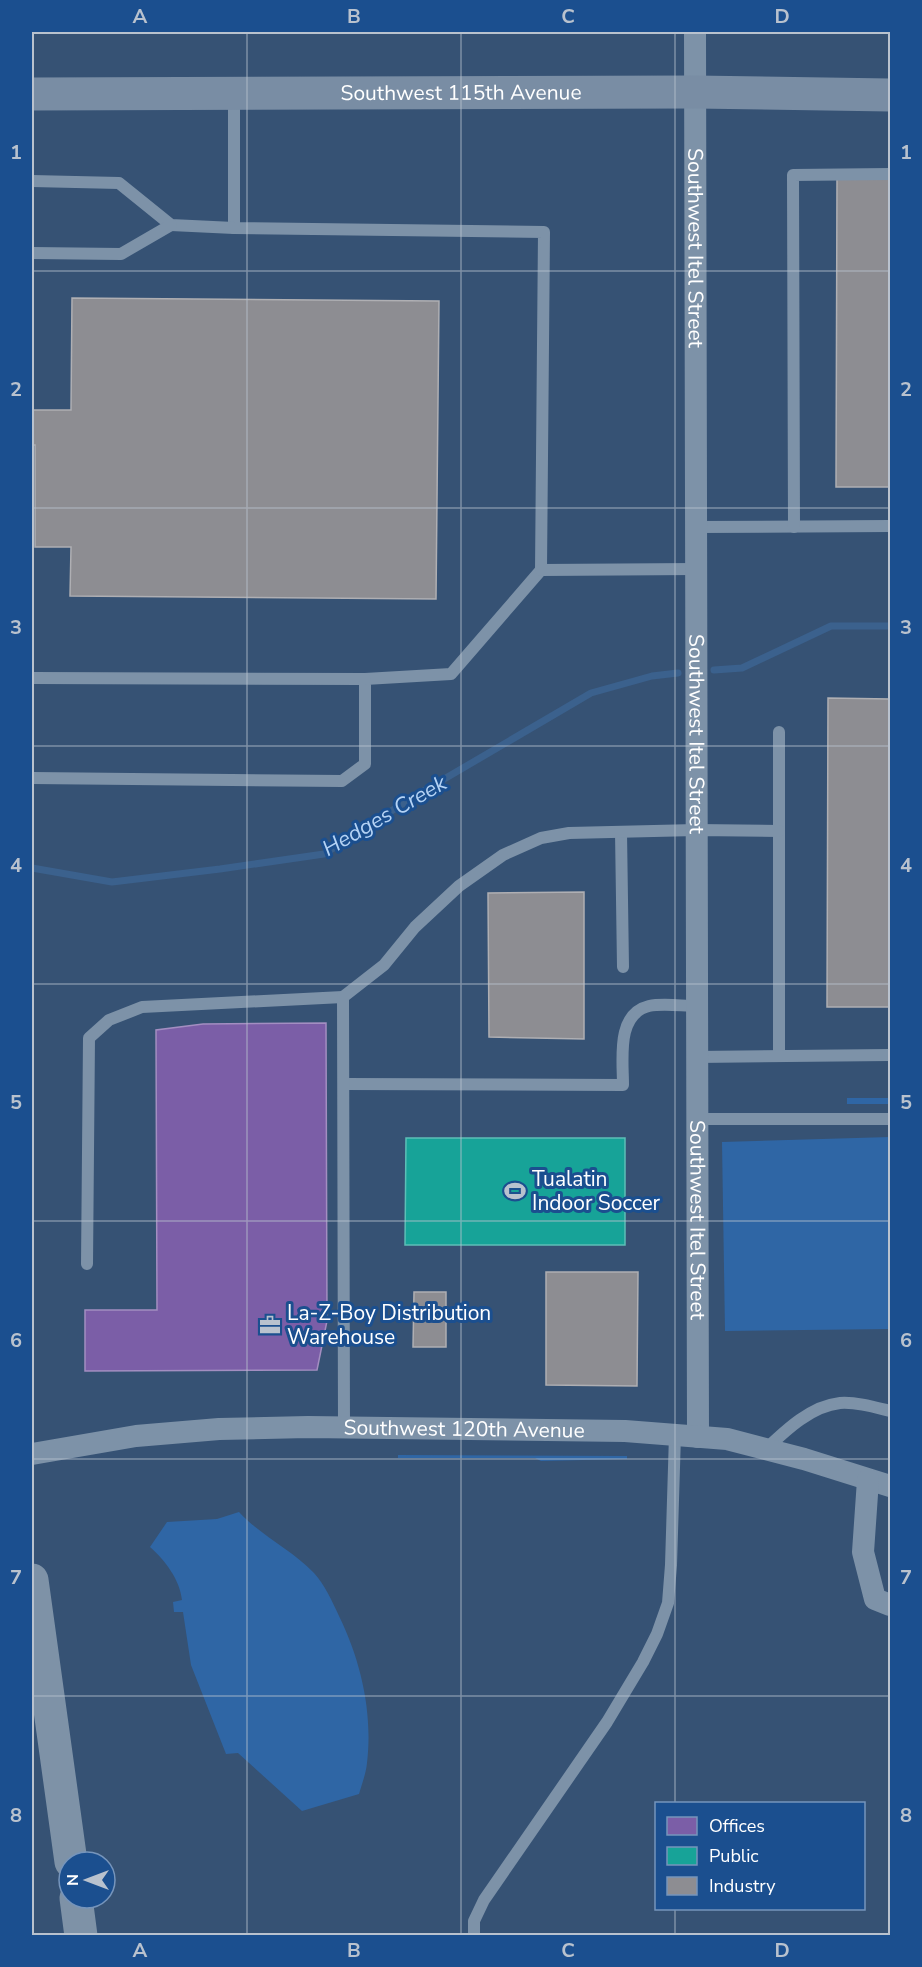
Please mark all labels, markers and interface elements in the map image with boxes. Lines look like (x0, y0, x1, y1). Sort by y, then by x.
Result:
text: A (133, 3, 148, 30)
text: B (347, 3, 361, 30)
text: C (561, 3, 575, 30)
text: D (774, 3, 790, 30)
street label: Southwest 115th Avenue (340, 78, 582, 107)
text: 1 (10, 139, 22, 166)
text: 1 (900, 139, 912, 166)
street label: Southwest Itel Street (681, 148, 710, 349)
text: 2 (10, 376, 22, 403)
text: 2 (900, 376, 912, 403)
text: 3 (10, 614, 22, 641)
text: 3 (900, 614, 912, 641)
street label: Southwest Itel Street (682, 634, 711, 835)
water label: Hedges Creek (317, 768, 453, 864)
text: 4 (10, 852, 22, 879)
text: 4 (900, 852, 912, 879)
text: 5 (10, 1089, 22, 1116)
text: 5 (900, 1089, 912, 1116)
street label: Southwest Itel Street (683, 1120, 712, 1321)
place label: Tualatin Indoor Soccer (532, 1165, 661, 1217)
sports icon: Tualatin Indoor Soccer (503, 1179, 527, 1203)
place label: La-Z-Boy Distribution Warehouse (287, 1299, 491, 1351)
office icon: La-Z-Boy Distribution Warehouse (258, 1313, 282, 1337)
text: 6 (10, 1327, 22, 1354)
text: 6 (900, 1327, 912, 1354)
street label: Southwest 120th Avenue (343, 1413, 585, 1444)
text: 7 (10, 1564, 22, 1591)
text: 7 (900, 1564, 912, 1591)
text: 8 (10, 1802, 22, 1829)
legend (655, 1802, 865, 1910)
text: 8 (900, 1802, 912, 1829)
text: Offices (709, 1814, 765, 1838)
text: Public (709, 1844, 759, 1868)
north arrow (57, 1850, 117, 1910)
text: N (62, 1874, 84, 1886)
text: Industry (709, 1874, 776, 1898)
text: A (133, 1937, 148, 1964)
text: B (347, 1937, 361, 1964)
text: C (561, 1937, 575, 1964)
text: D (774, 1937, 790, 1964)

